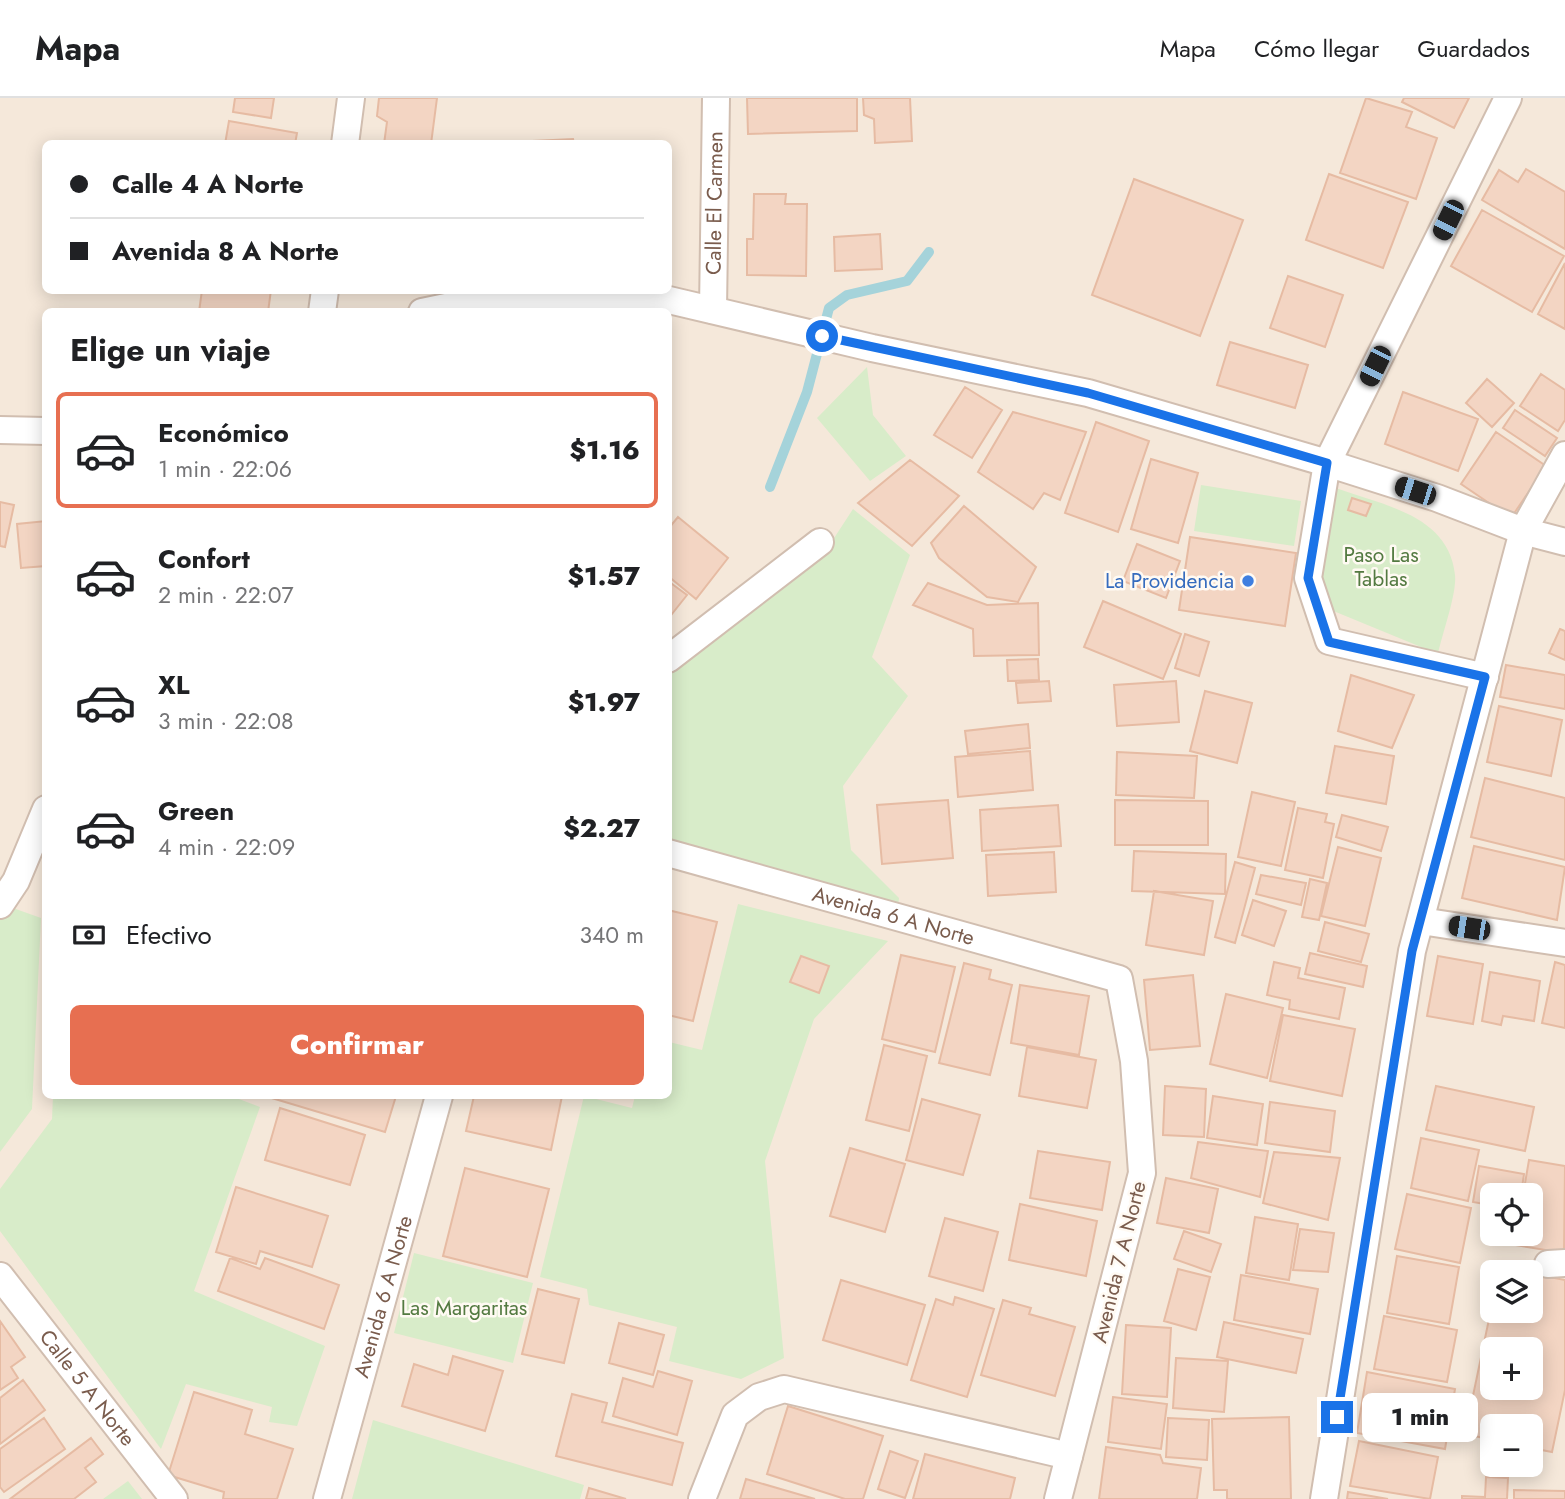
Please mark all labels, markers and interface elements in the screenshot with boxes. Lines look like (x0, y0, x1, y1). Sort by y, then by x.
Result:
text: Mapa (35, 25, 120, 72)
text: Mapa (1160, 31, 1216, 66)
text: Cómo llegar (1254, 31, 1379, 66)
text: Guardados (1417, 31, 1530, 66)
street label: Calle El Carmen (698, 131, 731, 275)
text: Calle 4 A Norte (112, 165, 304, 203)
car (1430, 197, 1467, 243)
text: Avenida 8 A Norte (112, 232, 339, 270)
route start (806, 320, 838, 352)
text: Elige un viaje (70, 327, 271, 373)
car (1357, 343, 1394, 389)
text: Económico (158, 414, 289, 452)
icon: car (74, 419, 137, 482)
text: $1.16 (569, 431, 640, 469)
text: 1 min · 22:06 (158, 452, 292, 486)
car (1392, 475, 1439, 507)
text: Confort (158, 540, 250, 578)
park label: Paso Las Tablas (1343, 540, 1419, 594)
icon: car (74, 545, 137, 608)
text: $1.57 (568, 557, 640, 595)
place label: La Providencia (1105, 566, 1234, 596)
marker: La Providencia (1240, 573, 1256, 589)
text: 2 min · 22:07 (158, 578, 294, 612)
text: XL (158, 666, 190, 704)
icon: car (74, 671, 137, 734)
text: $1.97 (568, 683, 640, 721)
text: 3 min · 22:08 (158, 704, 294, 738)
text: Green (158, 792, 234, 830)
icon: car (74, 797, 137, 860)
text: $2.27 (563, 809, 640, 847)
text: 4 min · 22:09 (158, 830, 295, 864)
street label: Avenida 6 A Norte (809, 879, 978, 953)
car (1447, 914, 1492, 942)
icon: cash (70, 916, 108, 954)
text: Efectivo (126, 916, 212, 954)
text: 340 m (579, 918, 644, 952)
button: Confirmar (70, 1005, 644, 1085)
street label: Avenida 7 A Norte (1084, 1178, 1154, 1346)
map controls (1480, 1183, 1543, 1477)
button: locate (1480, 1183, 1543, 1246)
street label: Avenida 6 A Norte (346, 1212, 420, 1381)
button: layers (1480, 1260, 1543, 1323)
park label: Las Margaritas (401, 1293, 527, 1323)
street label: Calle 5 A Norte (32, 1323, 143, 1453)
button: + (1480, 1337, 1543, 1400)
callout: 1 min (1362, 1392, 1477, 1442)
text: 1 min (1391, 1400, 1449, 1434)
route end (1321, 1401, 1353, 1433)
button: − (1480, 1414, 1543, 1477)

